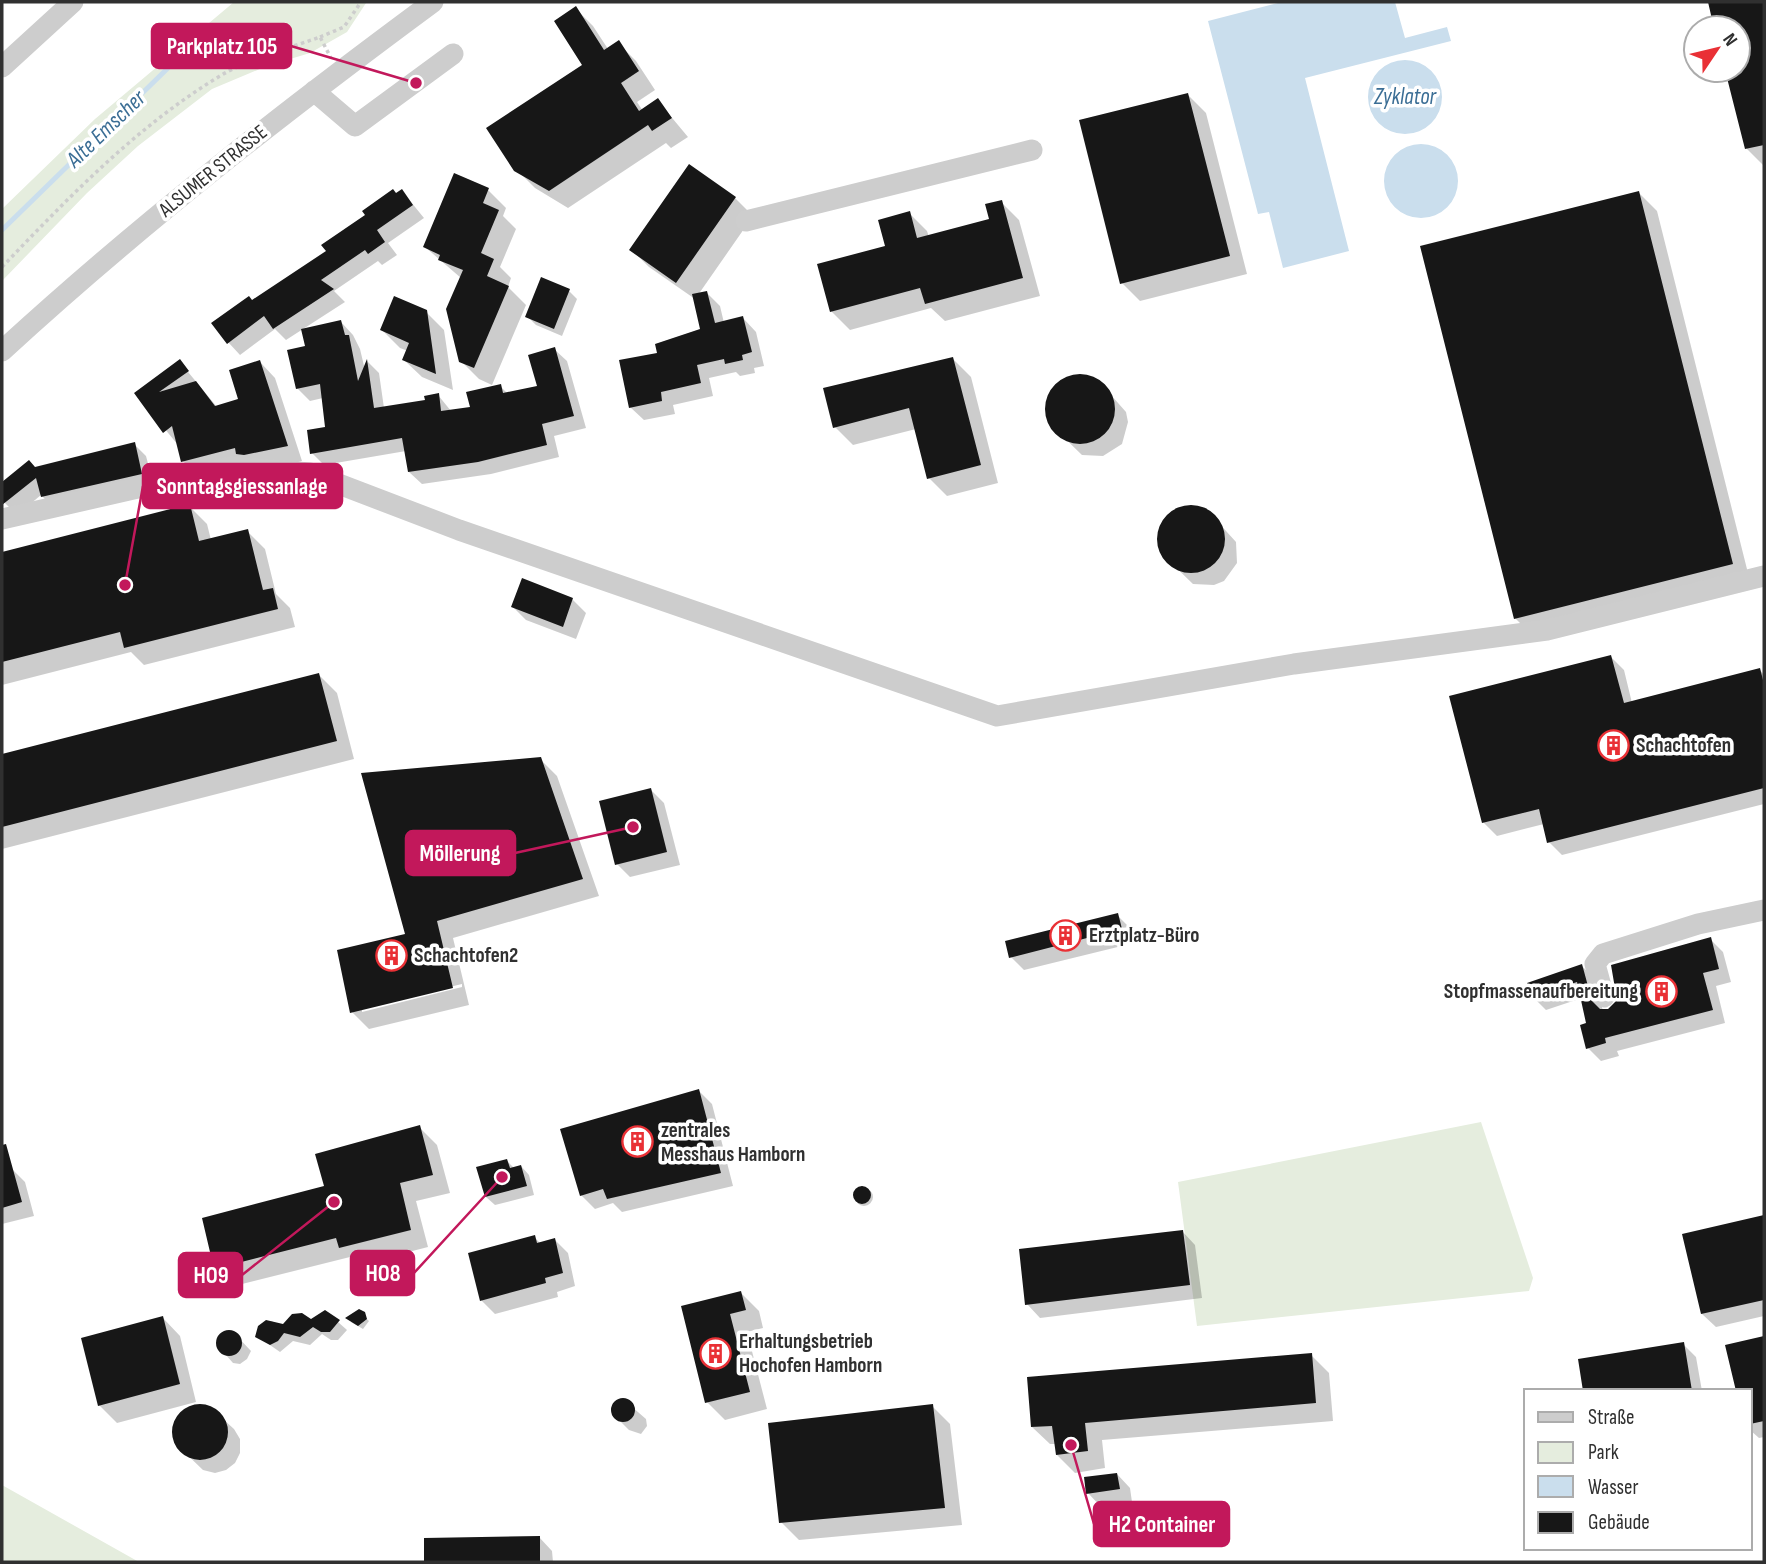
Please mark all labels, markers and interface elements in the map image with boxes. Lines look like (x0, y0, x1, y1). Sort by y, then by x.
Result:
north arrow (1682, 14, 1752, 84)
callout: Parkplatz 105 (152, 24, 291, 68)
text: N (1717, 29, 1742, 51)
text: Parkplatz 105 (167, 33, 277, 61)
water label: Alte Emscher (60, 83, 153, 174)
water label: Zyklator (1373, 83, 1438, 111)
street label: ALSUMER STRASSE (153, 120, 272, 223)
callout: Sonntagsgiessanlage (143, 464, 342, 508)
text: Sonntagsgiessanlage (156, 473, 328, 501)
building icon: Schachtofen (1596, 728, 1630, 762)
place label: Schachtofen (1636, 733, 1731, 758)
callout: Möllerung (406, 831, 515, 875)
text: Möllerung (420, 840, 501, 868)
building icon: Erztplatz-Büro (1049, 918, 1083, 952)
place label: Erztplatz-Büro (1089, 923, 1199, 948)
building icon: Schachtofen2 (374, 938, 408, 972)
place label: Schachtofen2 (414, 943, 518, 968)
building icon: Stopfmassenaufbereitung (1644, 974, 1678, 1008)
place label: Stopfmassenaufbereitung (1444, 979, 1638, 1004)
place label: zentrales Messhaus Hamborn (661, 1118, 805, 1167)
building icon: zentrales Messhaus Hamborn (621, 1125, 655, 1159)
callout: HO8 (351, 1251, 414, 1295)
callout: HO9 (179, 1253, 242, 1297)
text: HO8 (365, 1260, 401, 1288)
text: HO9 (193, 1262, 229, 1290)
place label: Erhaltungsbetrieb Hochofen Hamborn (739, 1329, 882, 1378)
building icon: Erhaltungsbetrieb Hochofen Hamborn (699, 1336, 733, 1370)
legend (1524, 1389, 1752, 1550)
text: Straße (1588, 1405, 1634, 1430)
text: Park (1588, 1440, 1619, 1465)
text: Wasser (1588, 1475, 1639, 1500)
callout: H2 Container (1094, 1502, 1229, 1546)
text: Gebäude (1588, 1510, 1650, 1535)
text: H2 Container (1109, 1511, 1215, 1539)

